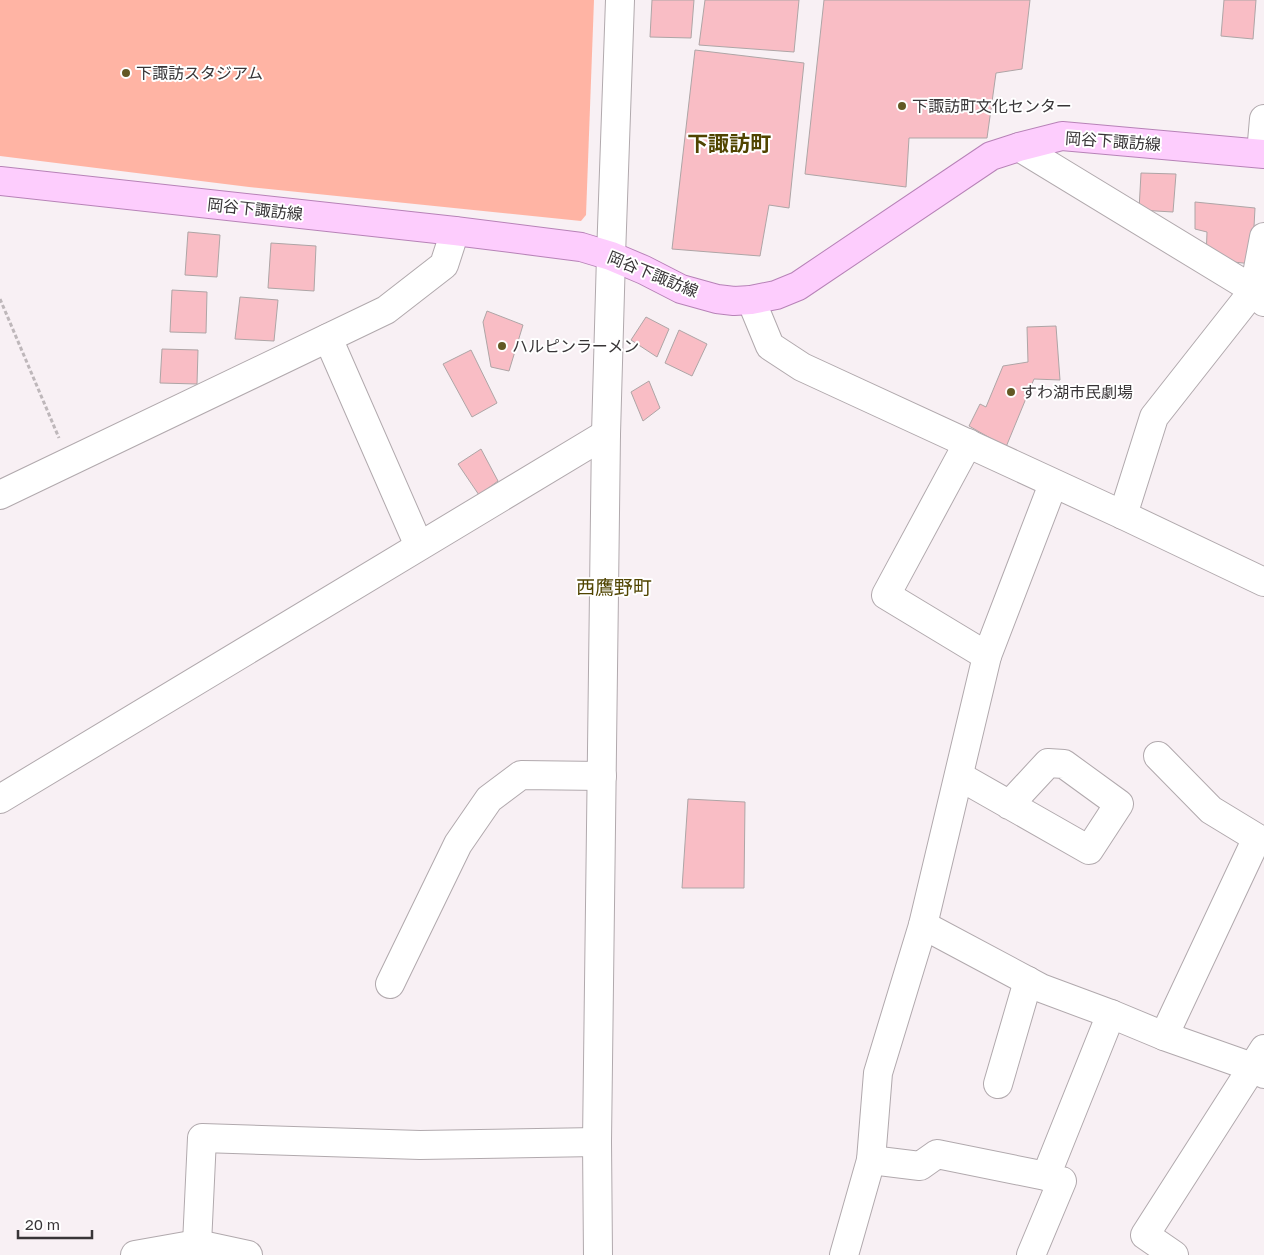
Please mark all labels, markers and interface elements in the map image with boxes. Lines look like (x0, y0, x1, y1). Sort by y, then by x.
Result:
place label: 下諏訪スタジアム (136, 63, 263, 83)
marker: 下諏訪スタジアム (120, 67, 132, 79)
place label: 下諏訪町文化センター (912, 96, 1072, 116)
marker: 下諏訪町文化センター (896, 100, 908, 112)
street label: 岡谷下諏訪線 (1064, 128, 1162, 154)
district label: 下諏訪町 (687, 130, 771, 156)
street label: 岡谷下諏訪線 (206, 194, 304, 224)
street label: 岡谷下諏訪線 (605, 247, 701, 301)
place label: ハルピンラーメン (512, 336, 639, 356)
marker: ハルピンラーメン (496, 340, 508, 352)
place label: すわ湖市民劇場 (1021, 382, 1133, 402)
marker: すわ湖市民劇場 (1005, 386, 1017, 398)
district label: 西鷹野町 (576, 575, 652, 598)
scale bar (18, 1208, 91, 1240)
text: 20 m (25, 1215, 60, 1233)

